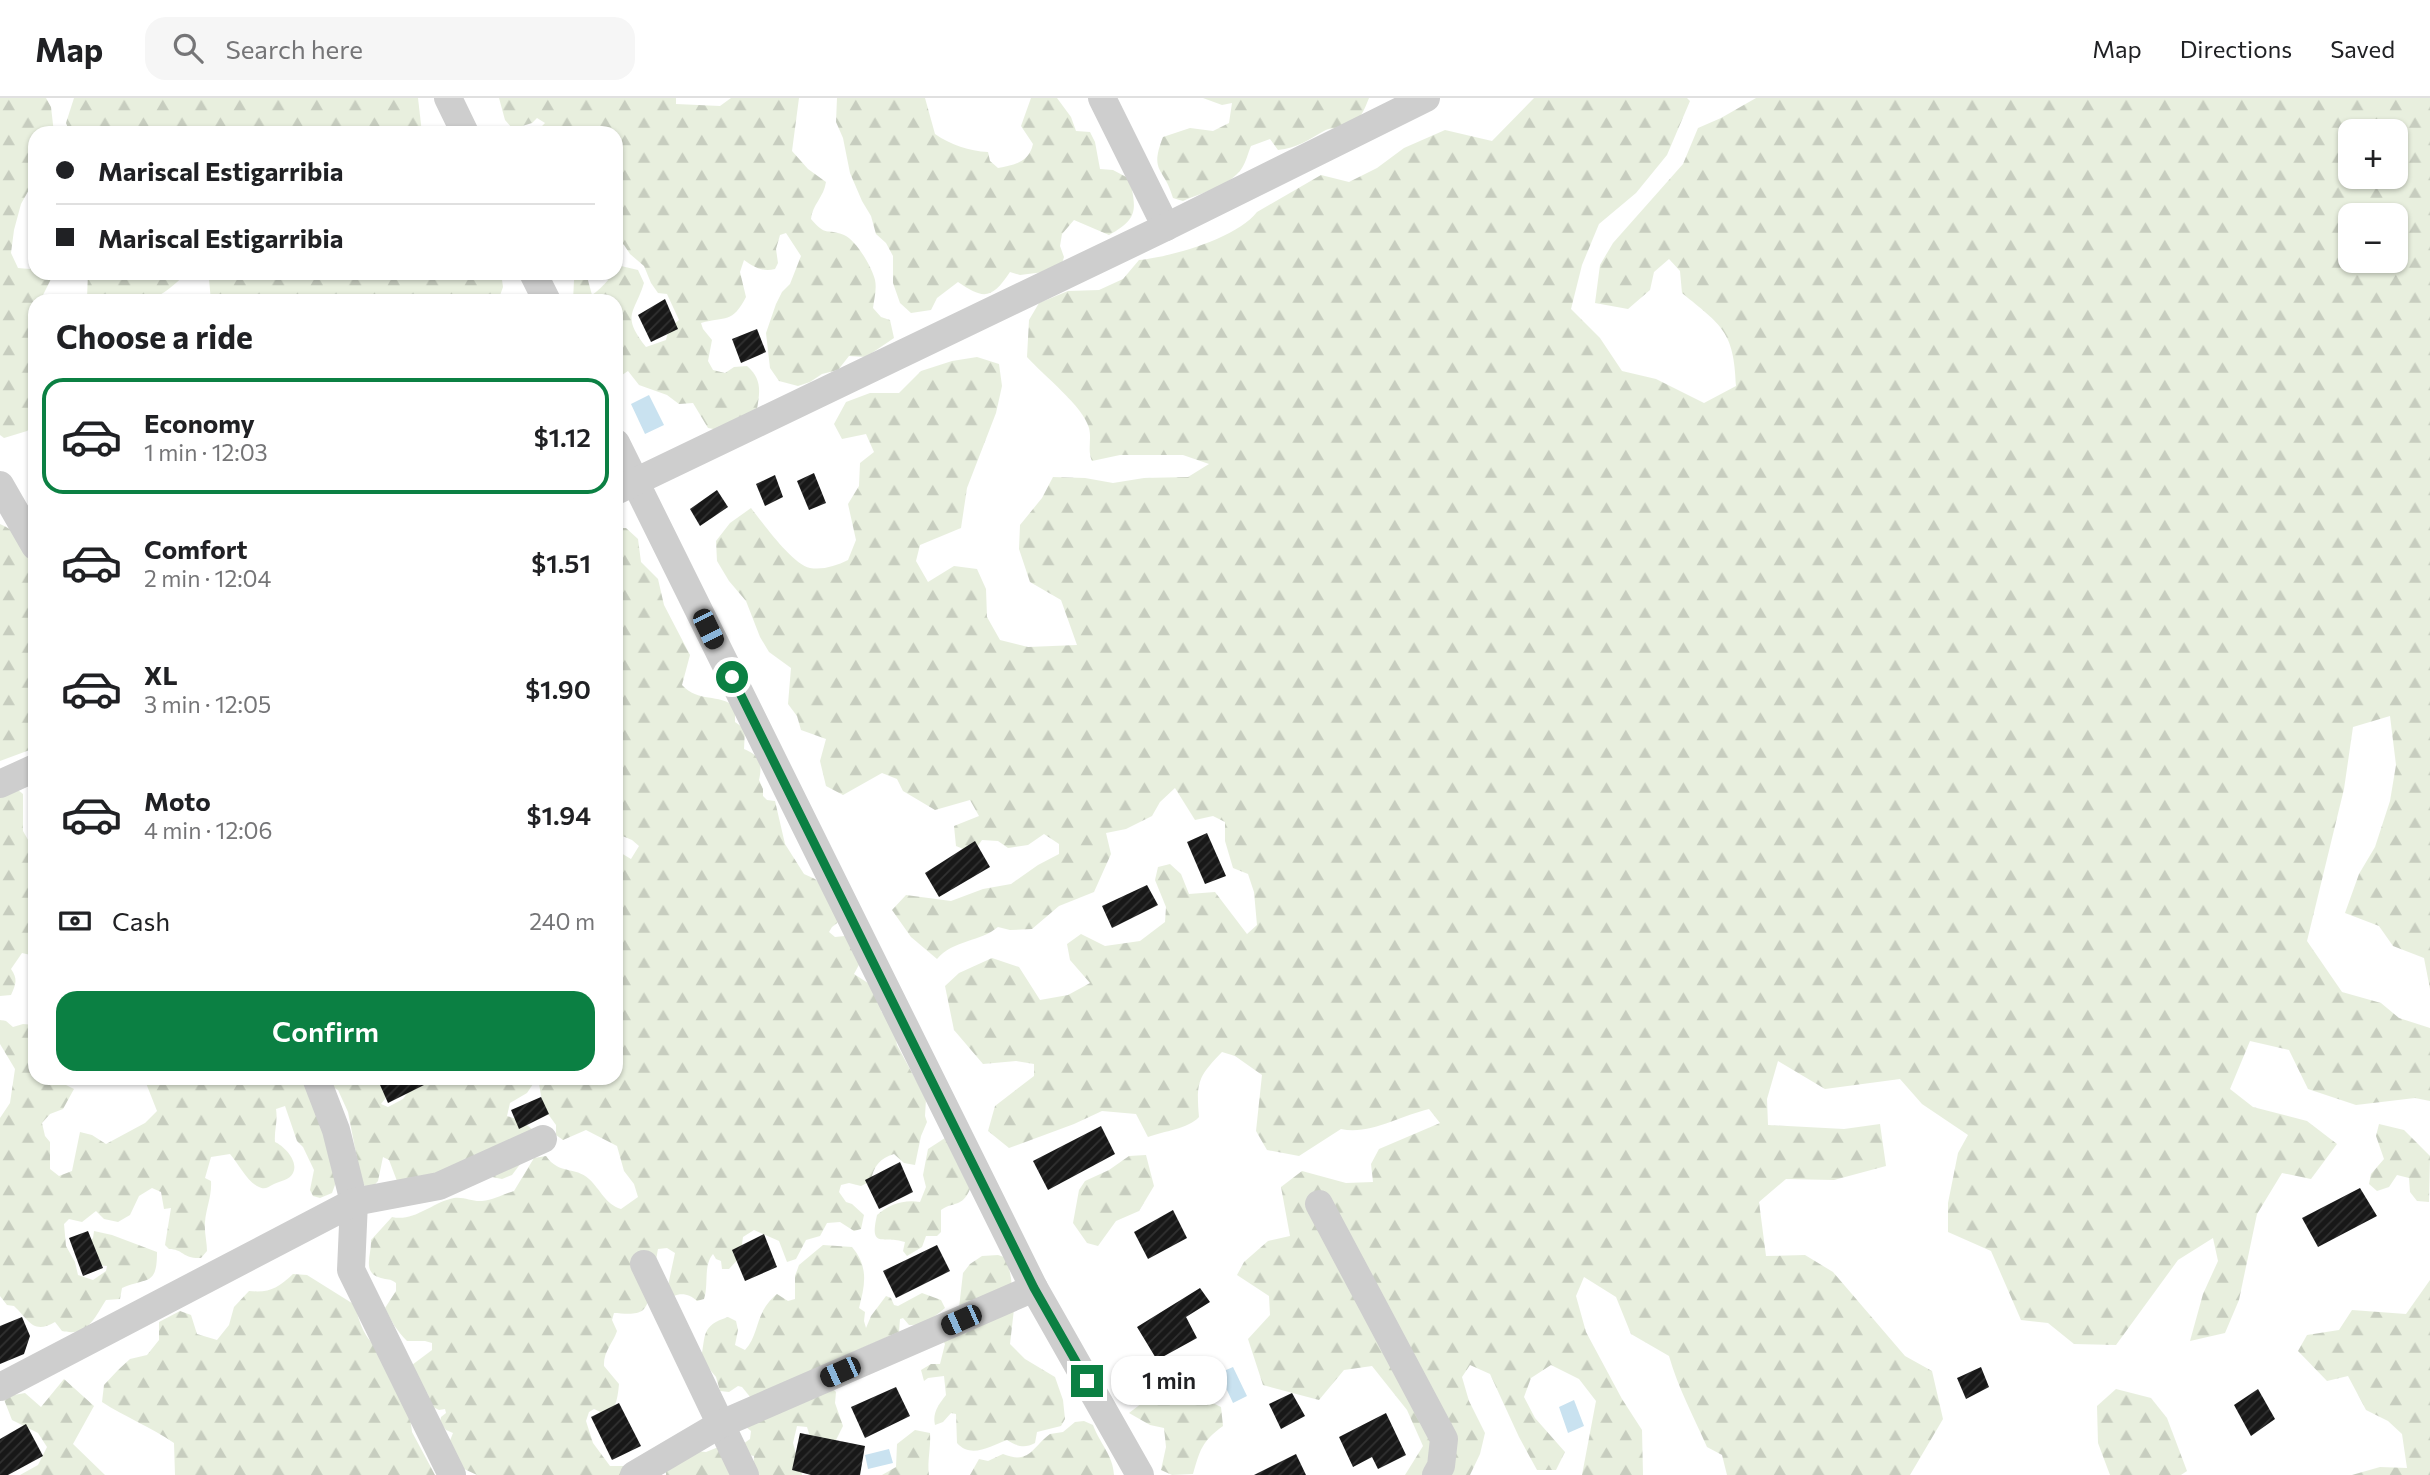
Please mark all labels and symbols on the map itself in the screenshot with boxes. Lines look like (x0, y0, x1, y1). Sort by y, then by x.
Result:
car (690, 606, 727, 652)
route start (716, 661, 748, 693)
car (938, 1302, 985, 1338)
car (817, 1354, 864, 1390)
callout: 1 min (1112, 1356, 1227, 1406)
route end (1071, 1365, 1103, 1397)

